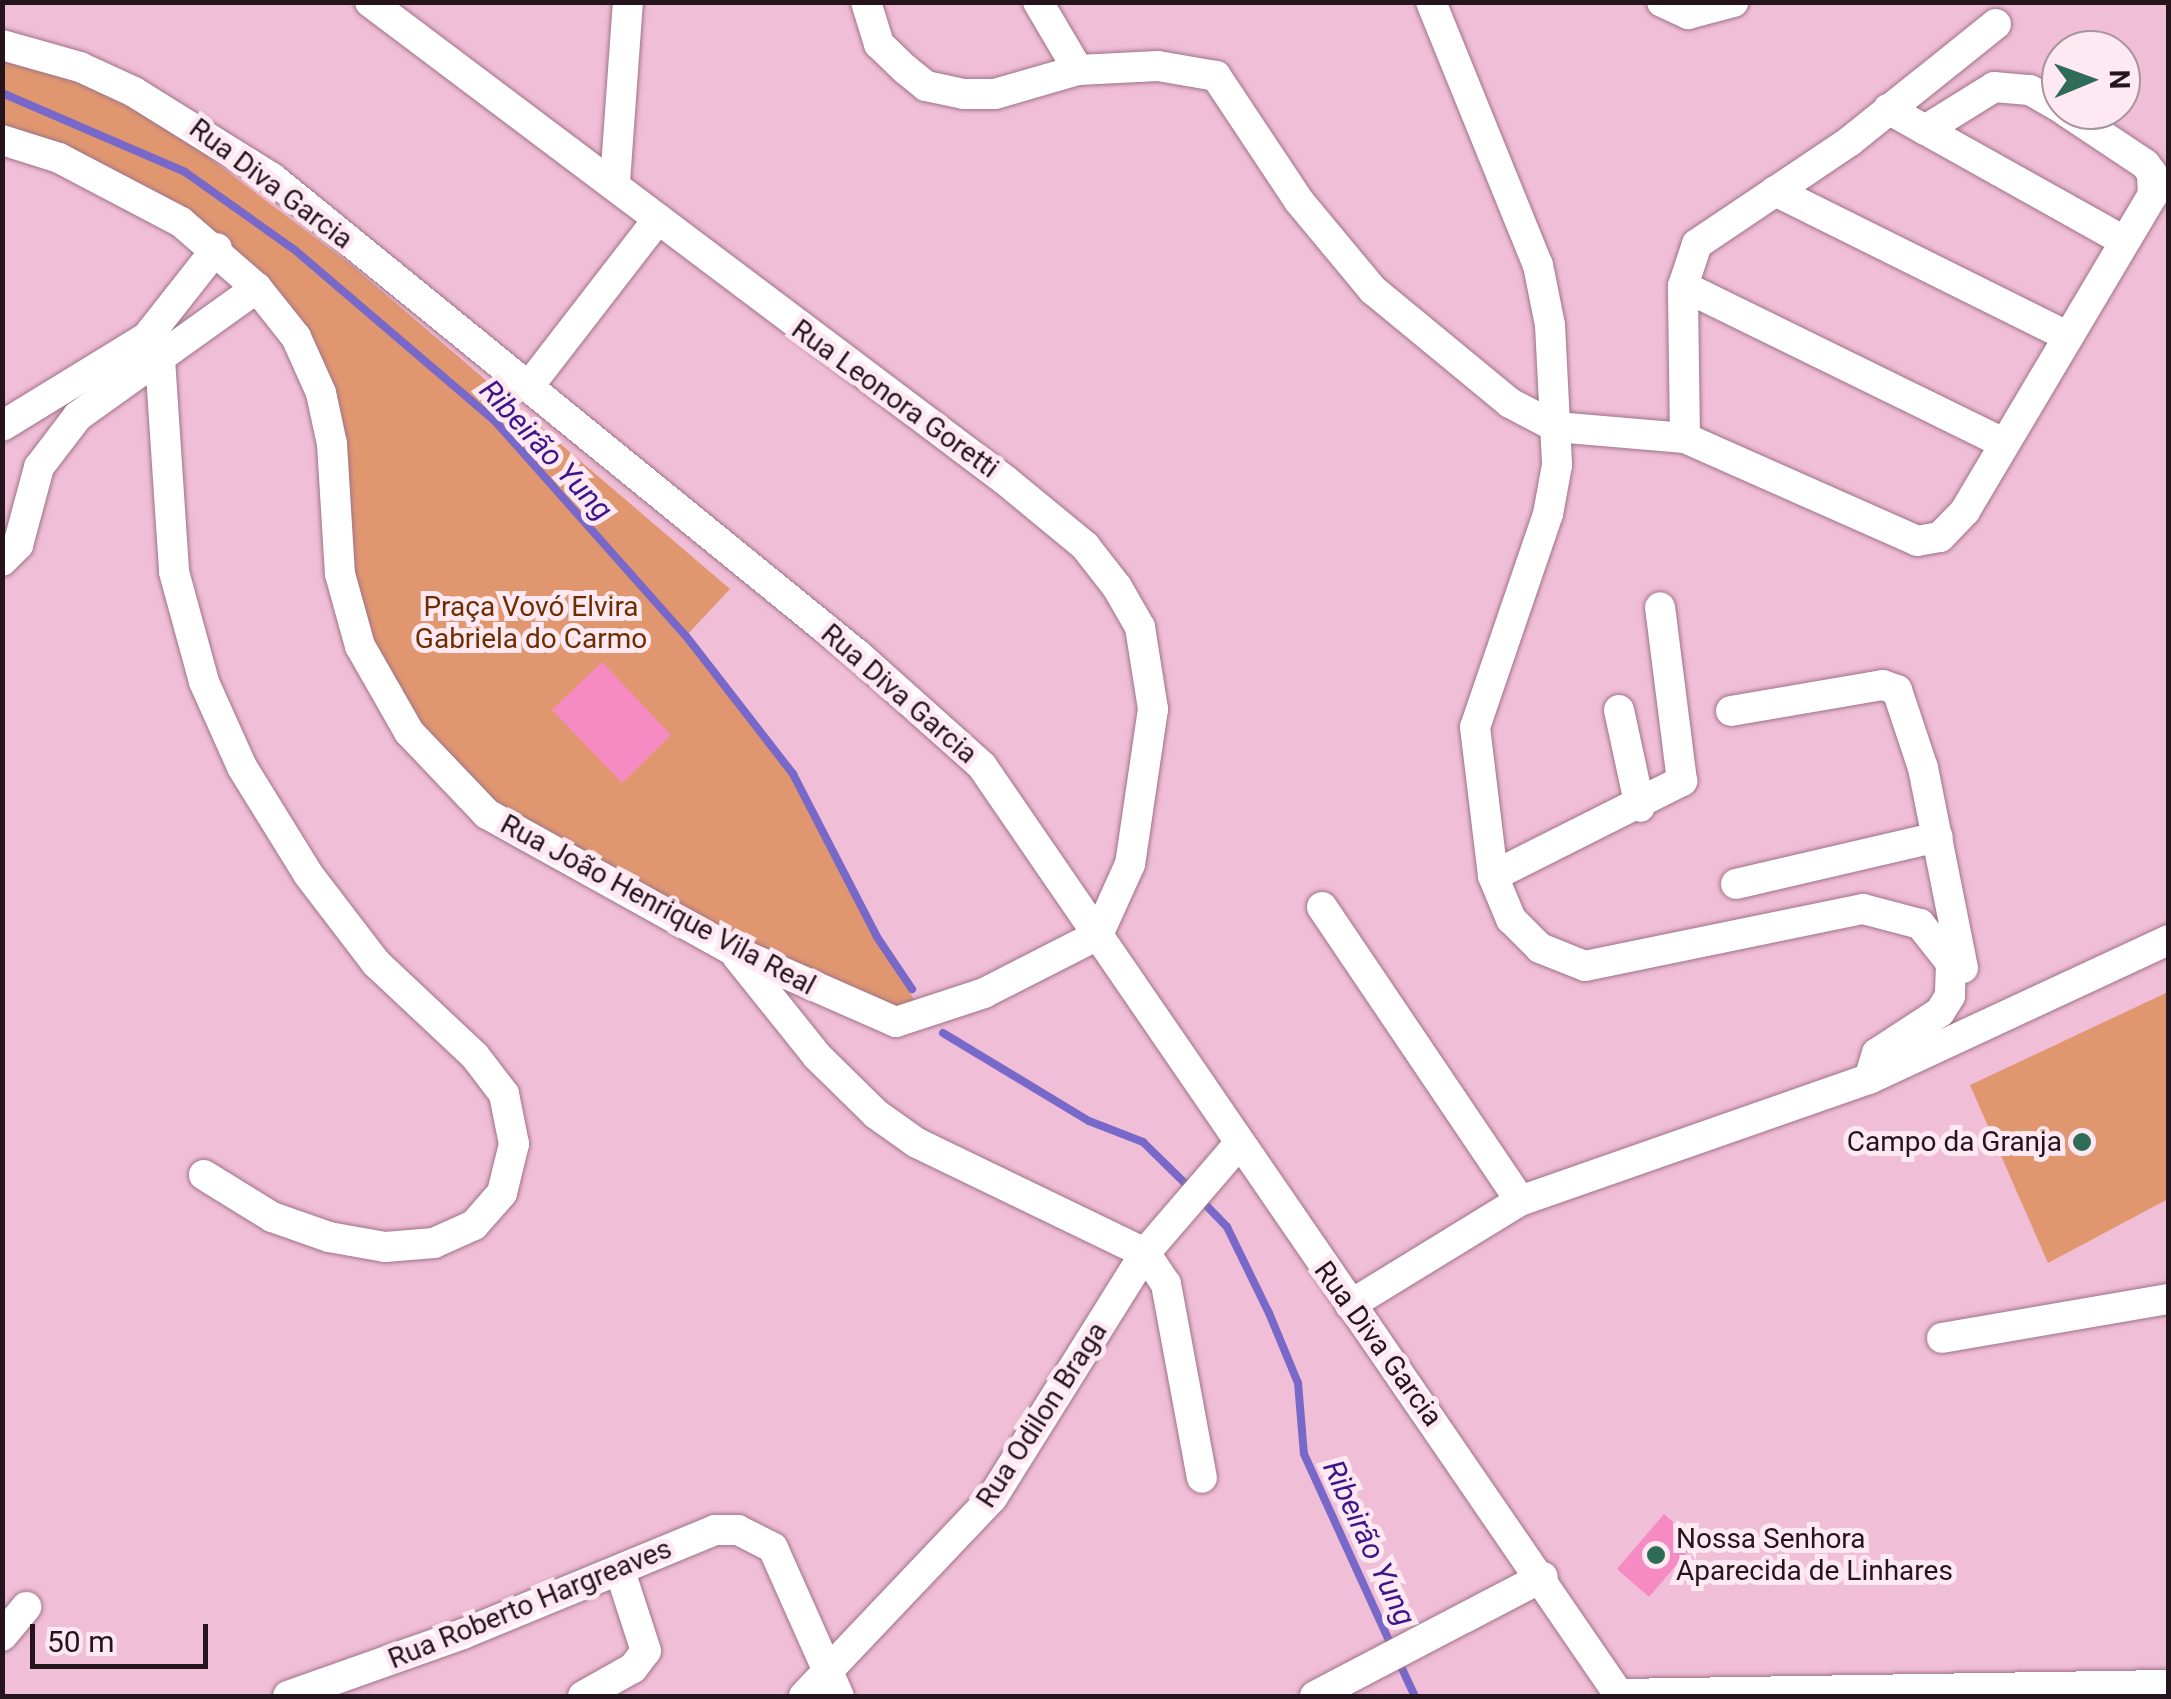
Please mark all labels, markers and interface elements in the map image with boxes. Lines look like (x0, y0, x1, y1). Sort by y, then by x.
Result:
north arrow (2041, 30, 2141, 130)
text: N (2103, 69, 2136, 90)
street label: Rua Diva Garcia (183, 112, 359, 256)
street label: Rua Leonora Goretti (785, 313, 1005, 485)
water label: Ribeirão Yung (472, 373, 620, 527)
park label: Praça Vovó Elvira Gabriela do Carmo (415, 590, 647, 656)
street label: Rua Diva Garcia (814, 617, 984, 771)
street label: Rua João Henrique Vila Real (495, 808, 821, 1002)
place label: Campo da Granja (1847, 1125, 2062, 1159)
marker: Campo da Granja (2071, 1131, 2093, 1153)
street label: Rua Diva Garcia (1307, 1255, 1449, 1433)
street label: Rua Odilon Braga (970, 1316, 1114, 1514)
water label: Ribeirão Yung (1315, 1455, 1423, 1631)
place label: Nossa Senhora Aparecida de Linhares (1676, 1522, 1953, 1588)
street label: Rua Roberto Hargreaves (383, 1532, 677, 1676)
marker: Nossa Senhora Aparecida de Linhares (1645, 1544, 1667, 1566)
scale bar (35, 1604, 212, 1666)
text: 50 m (47, 1624, 114, 1659)

